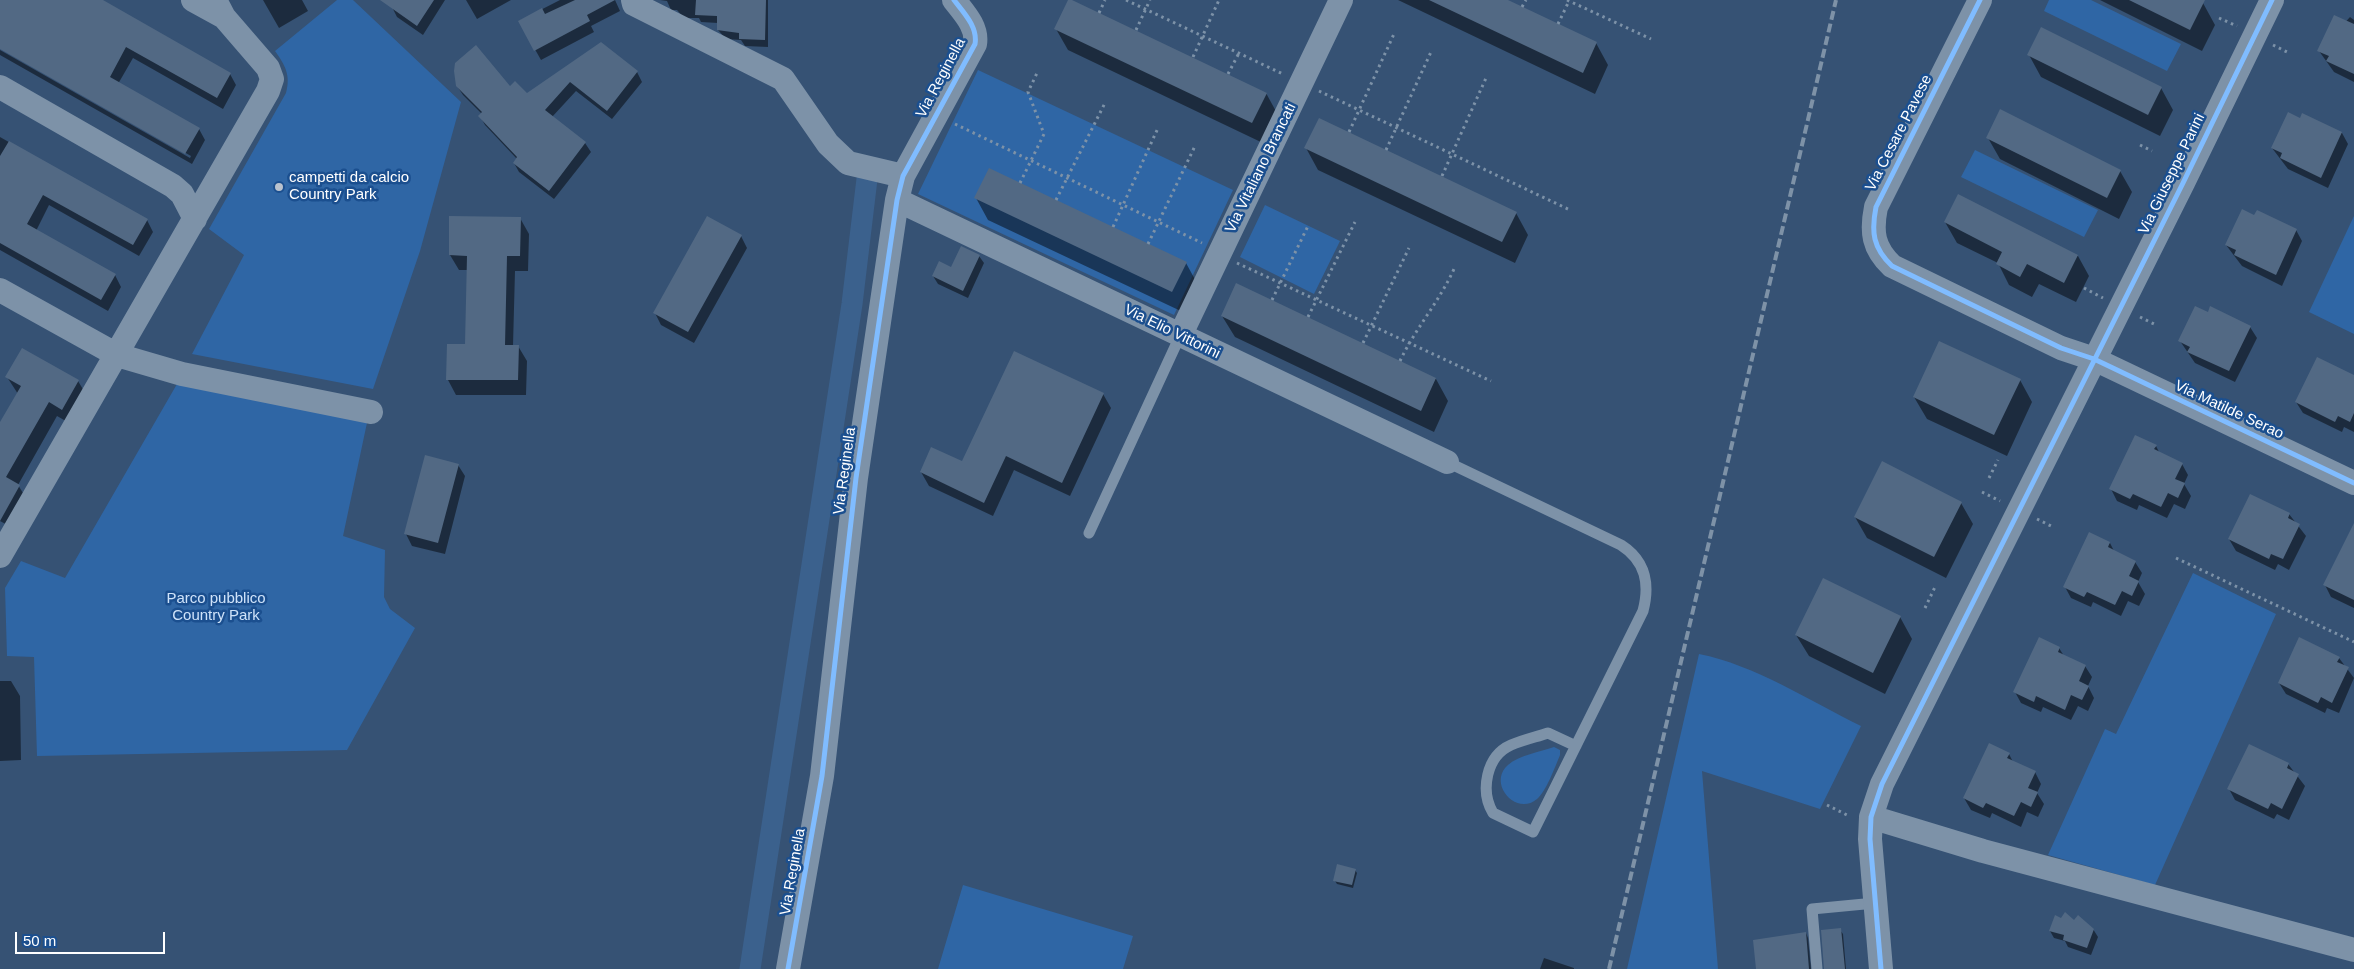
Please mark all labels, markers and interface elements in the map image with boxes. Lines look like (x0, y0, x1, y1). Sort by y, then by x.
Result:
street label: Via Reginella (912, 35, 970, 121)
street label: Via Cesare Pavese (1862, 72, 1936, 194)
street label: Via Vitaliano Brancati (1222, 100, 1300, 236)
street label: Via Giuseppe Parini (2135, 111, 2209, 237)
place label: campetti da calcio Country Park (289, 169, 409, 204)
marker: campetti da calcio Country Park (273, 181, 285, 193)
street label: Via Elio Vittorini (1121, 301, 1223, 363)
street label: Via Matilde Serao (2172, 377, 2286, 443)
street label: Via Reginella (830, 426, 860, 516)
park label: Parco pubblico Country Park (166, 590, 266, 625)
street label: Via Reginella (776, 827, 810, 917)
scale bar (18, 922, 168, 954)
text: 50 m (23, 932, 56, 949)

